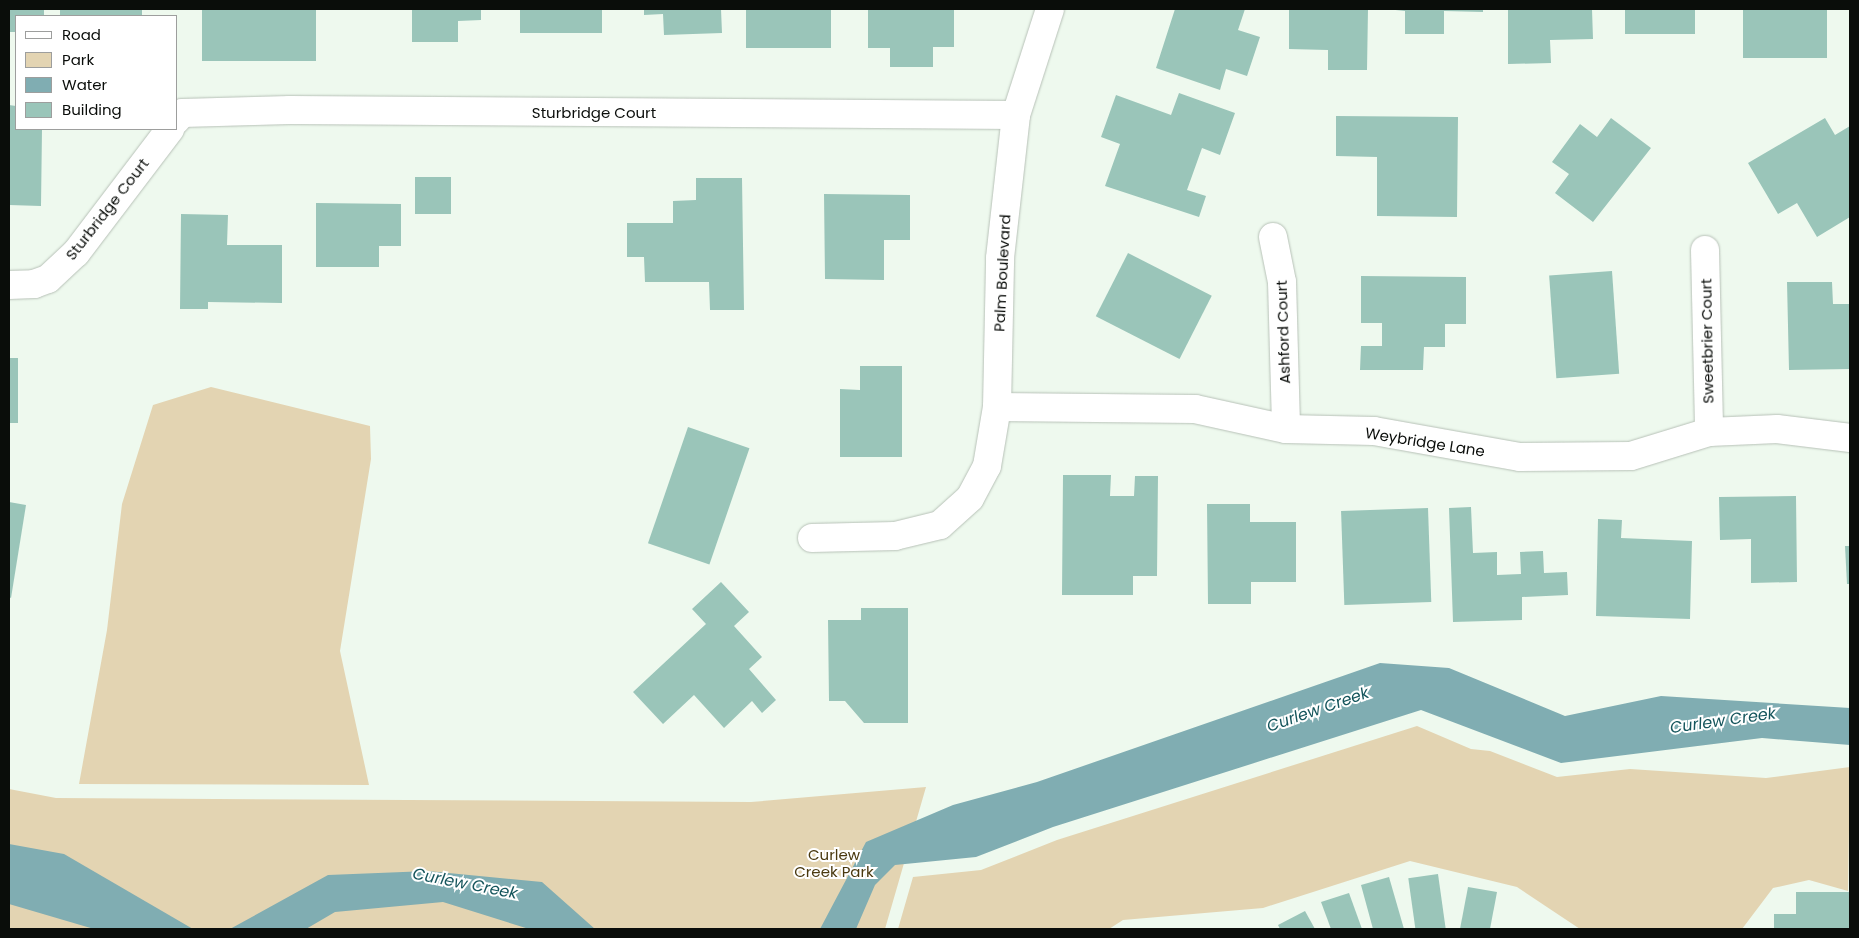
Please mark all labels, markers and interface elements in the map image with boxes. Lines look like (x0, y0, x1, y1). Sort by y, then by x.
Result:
legend (15, 15, 178, 130)
text: Road (62, 24, 101, 45)
text: Park (62, 49, 94, 70)
text: Water (62, 74, 107, 95)
text: Building (62, 99, 122, 120)
street label: Sturbridge Court (532, 104, 656, 122)
street label: Sturbridge Court (62, 154, 152, 264)
street label: Palm Boulevard (990, 214, 1014, 332)
street label: Sweetbrier Court (1697, 278, 1717, 404)
street label: Ashford Court (1272, 280, 1294, 384)
street label: Weybridge Lane (1364, 424, 1486, 460)
water label: Curlew Creek (1264, 684, 1372, 736)
water label: Curlew Creek (1669, 704, 1777, 738)
park label: Curlew Creek Park (794, 845, 874, 880)
water label: Curlew Creek (411, 864, 519, 904)

